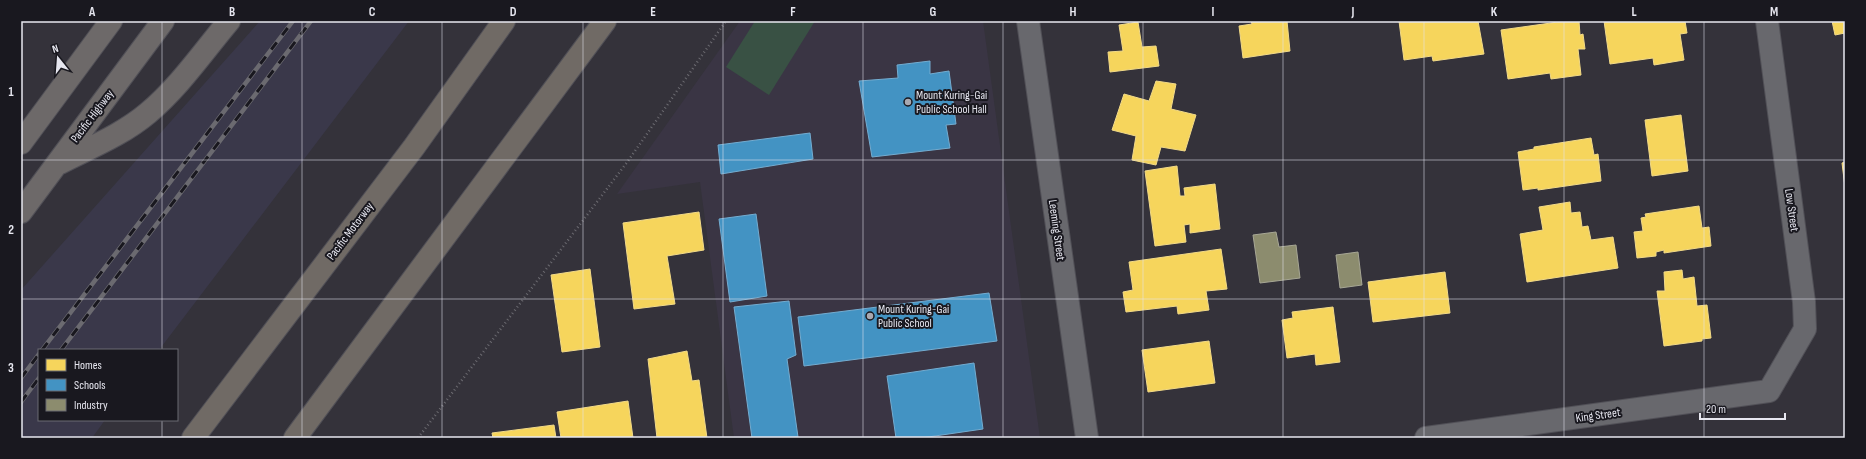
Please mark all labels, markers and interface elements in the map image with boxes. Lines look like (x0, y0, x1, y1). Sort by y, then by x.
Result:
text: A (88, 4, 96, 20)
text: B (229, 4, 235, 20)
text: C (369, 4, 376, 20)
text: D (510, 4, 517, 20)
text: E (650, 4, 656, 20)
text: F (790, 4, 796, 20)
text: G (930, 4, 937, 20)
text: H (1070, 4, 1077, 20)
text: I (1212, 4, 1215, 20)
text: J (1351, 4, 1355, 20)
text: K (1491, 4, 1498, 20)
text: L (1631, 4, 1637, 20)
text: M (1770, 4, 1778, 20)
north arrow (38, 38, 78, 78)
text: N (51, 42, 60, 56)
text: 1 (8, 84, 14, 100)
street label: Pacific Highway (68, 87, 117, 146)
place label: Mount Kuring-Gai Public School Hall (916, 88, 987, 117)
marker: Mount Kuring-Gai Public School Hall (903, 97, 913, 107)
street label: Low Street (1781, 188, 1802, 233)
street label: Pacific Motorway (324, 199, 377, 263)
street label: Leeming Street (1045, 199, 1068, 262)
text: 2 (8, 222, 14, 238)
place label: Mount Kuring-Gai Public School (878, 302, 949, 331)
marker: Mount Kuring-Gai Public School (865, 311, 875, 321)
legend (38, 349, 178, 421)
text: Homes (74, 358, 102, 373)
text: 3 (8, 360, 14, 376)
text: Schools (74, 378, 106, 393)
scale bar (1700, 395, 1785, 421)
text: Industry (74, 398, 108, 413)
text: 20 m (1706, 402, 1726, 417)
street label: King Street (1575, 405, 1622, 426)

